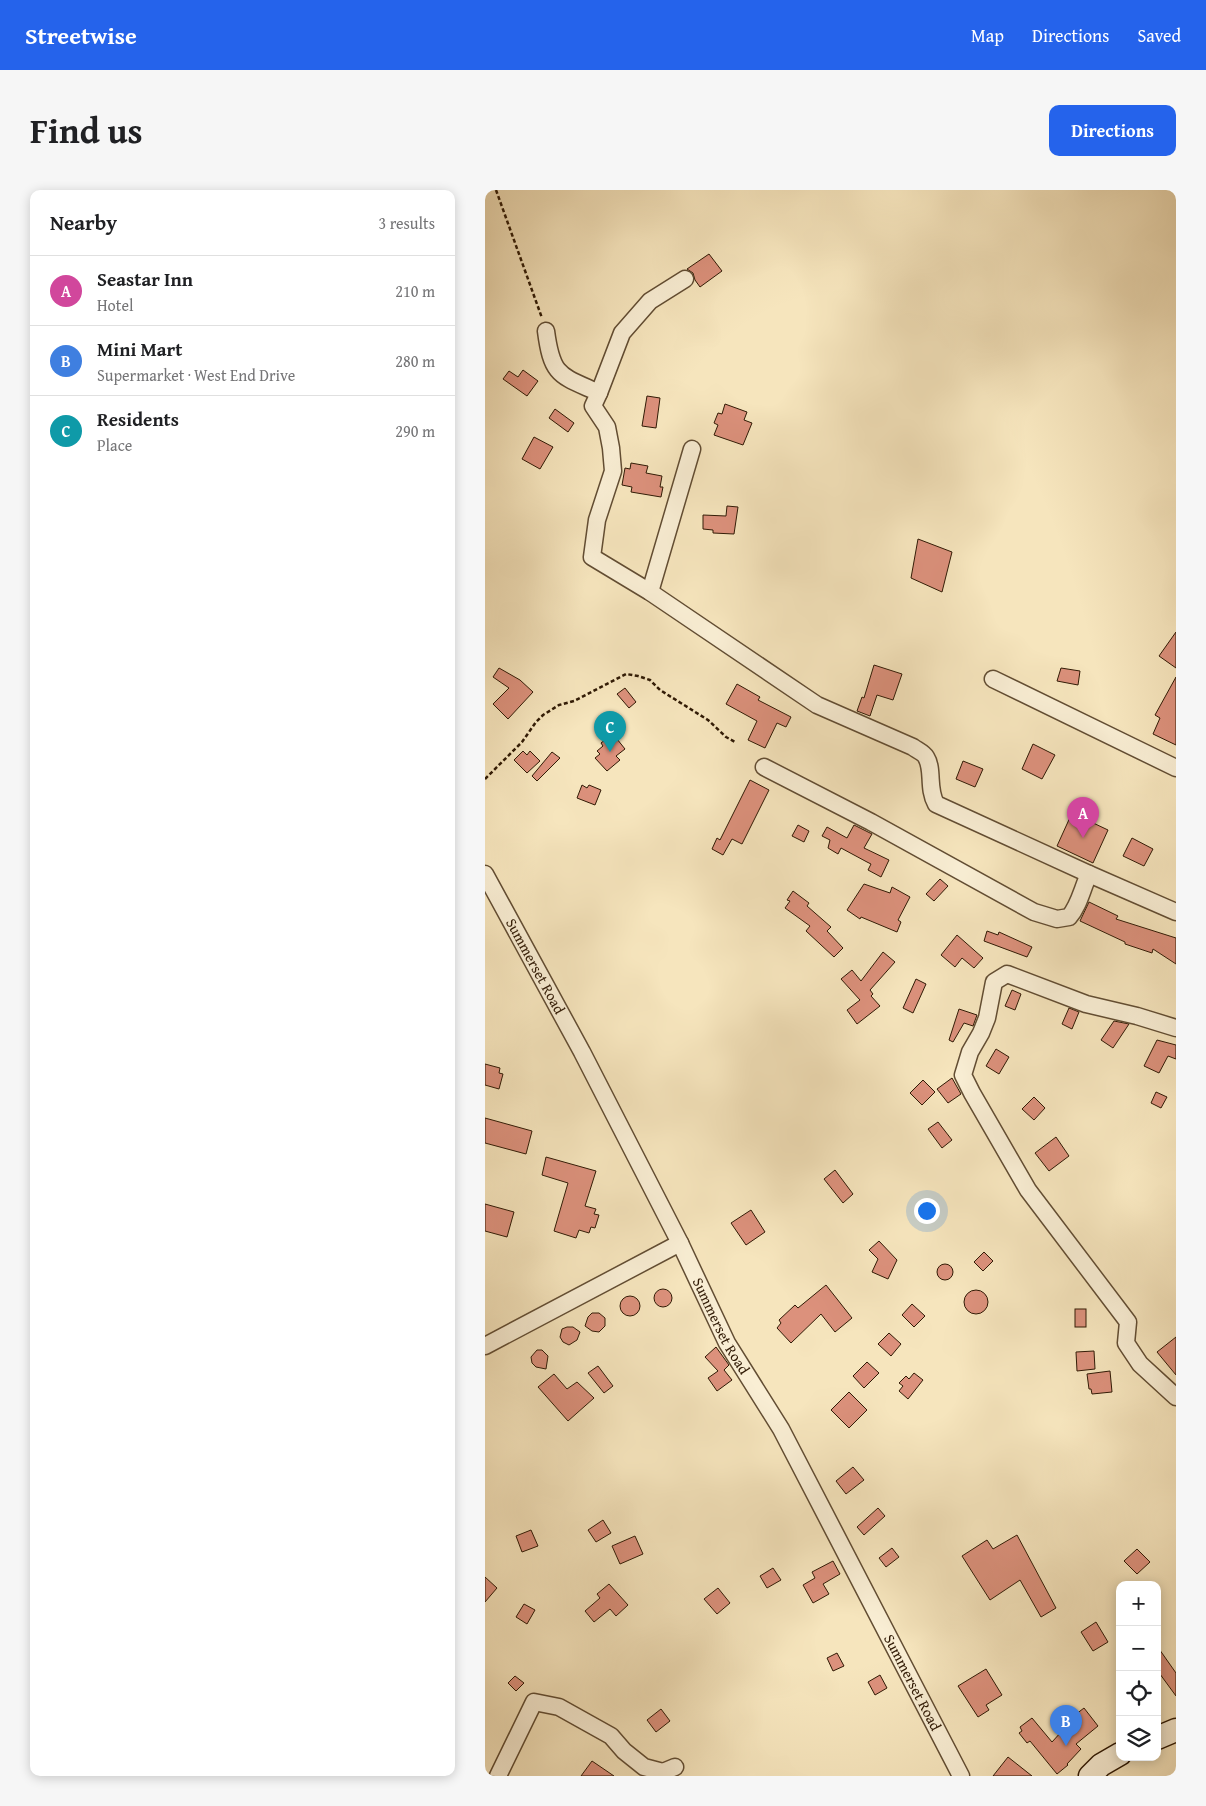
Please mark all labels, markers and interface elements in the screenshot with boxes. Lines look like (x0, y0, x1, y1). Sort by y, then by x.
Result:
text: Streetwise (25, 18, 137, 53)
text: Map (971, 22, 1004, 49)
text: Directions (1032, 22, 1109, 49)
text: Saved (1137, 22, 1181, 49)
text: Find us (30, 105, 143, 156)
button: Directions (1049, 105, 1176, 156)
text: Nearby (50, 207, 117, 238)
text: 3 results (378, 211, 435, 235)
text: Seastar Inn (97, 265, 193, 293)
text: A (61, 279, 71, 303)
text: 210 m (395, 279, 435, 303)
text: Hotel (97, 293, 133, 317)
text: Mini Mart (97, 335, 183, 363)
text: B (61, 349, 71, 373)
text: 280 m (395, 349, 435, 373)
text: Supermarket · West End Drive (97, 363, 295, 387)
text: Residents (97, 405, 179, 433)
text: C (61, 419, 71, 443)
text: 290 m (395, 419, 435, 443)
text: Place (97, 433, 132, 457)
pin: C (594, 711, 626, 752)
pin: A (1067, 797, 1099, 838)
street label: Summerset Road (501, 914, 570, 1018)
your location (914, 1198, 940, 1224)
street label: Summerset Road (688, 1274, 755, 1378)
map controls (1116, 1581, 1161, 1761)
button: + (1116, 1581, 1161, 1626)
button: − (1116, 1626, 1161, 1671)
street label: Summerset Road (879, 1630, 947, 1734)
button: locate (1116, 1671, 1161, 1716)
pin: B (1050, 1705, 1082, 1746)
button: layers (1116, 1716, 1161, 1761)

